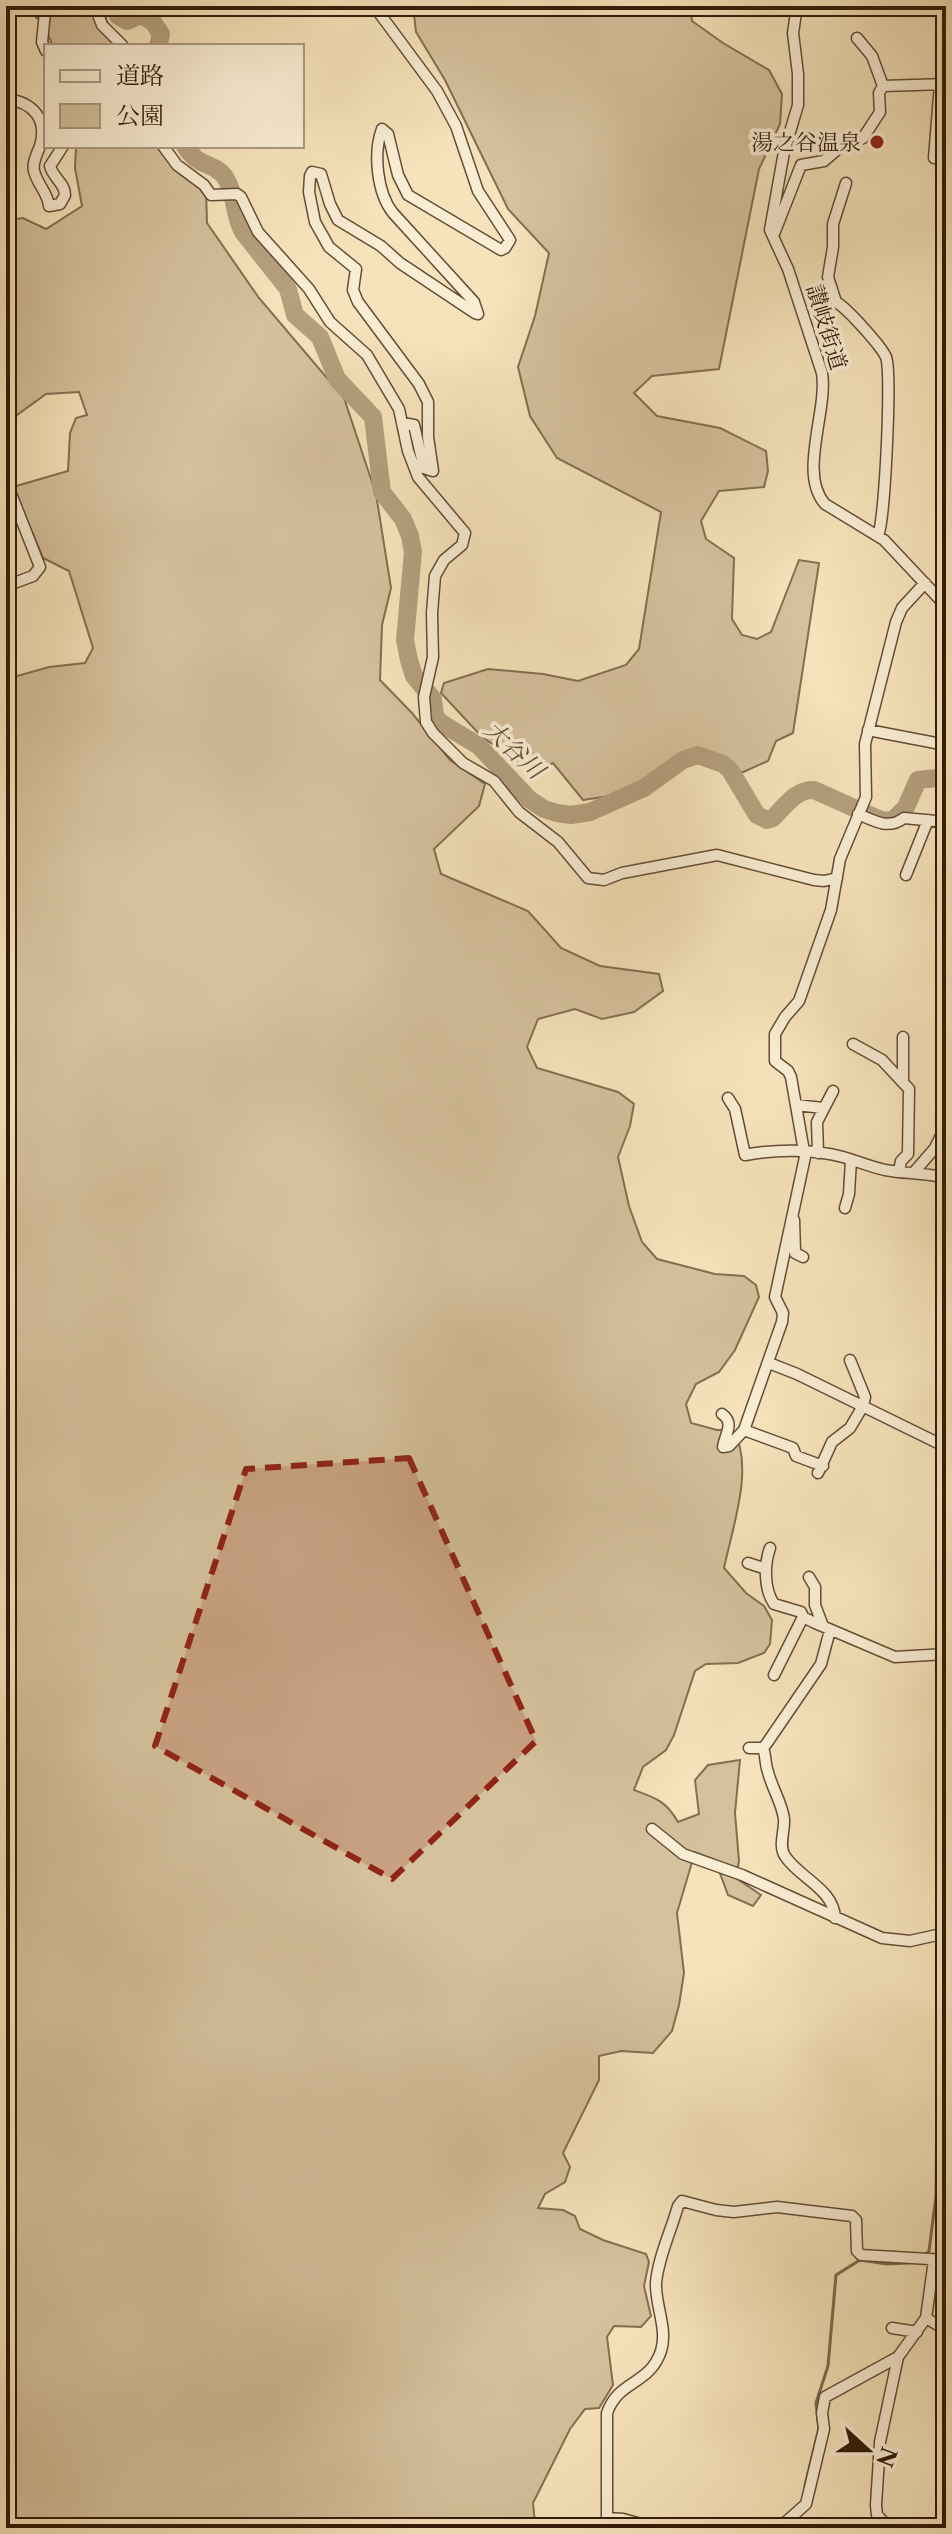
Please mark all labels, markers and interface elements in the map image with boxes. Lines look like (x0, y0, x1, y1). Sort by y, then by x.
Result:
legend (44, 44, 304, 148)
text: 道路 (116, 61, 164, 90)
text: 公園 (116, 101, 164, 130)
place label: 湯之谷温泉 (751, 129, 861, 156)
marker: 湯之谷温泉 (868, 133, 886, 151)
street label: 讃岐街道 (801, 281, 852, 373)
water label: 大谷川 (478, 714, 553, 787)
north arrow (828, 2410, 908, 2490)
text: N (870, 2443, 902, 2471)

